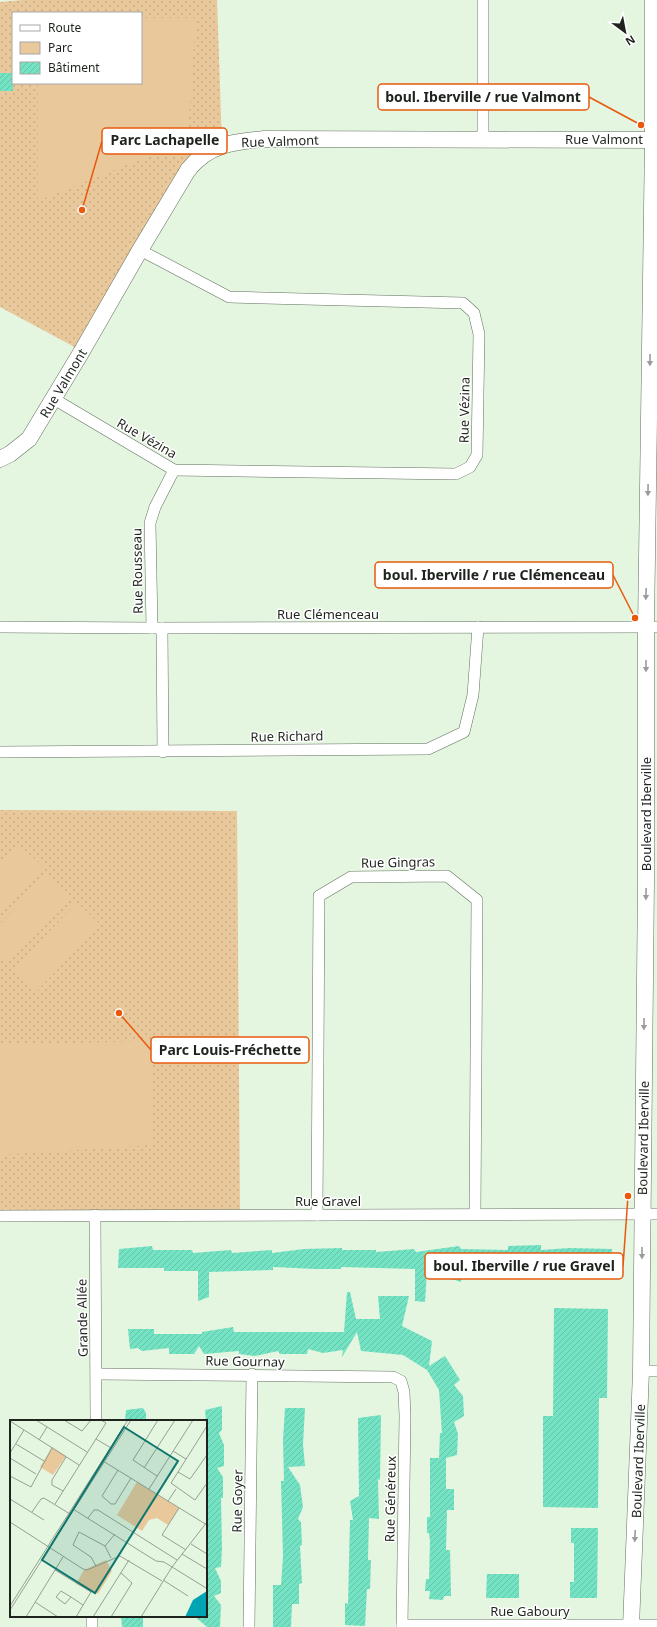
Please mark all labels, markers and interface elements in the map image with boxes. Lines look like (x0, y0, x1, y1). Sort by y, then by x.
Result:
legend (12, 12, 142, 84)
north arrow (605, 12, 645, 52)
text: Route (48, 19, 81, 36)
text: N (623, 32, 638, 50)
text: Parc (48, 39, 73, 56)
text: Bâtiment (48, 59, 100, 76)
callout: boul. Iberville / rue Valmont (378, 84, 589, 110)
text: boul. Iberville / rue Valmont (385, 87, 581, 106)
callout: Parc Lachapelle (102, 128, 227, 154)
text: Parc Lachapelle (111, 130, 219, 149)
street label: Rue Valmont (565, 130, 643, 148)
street label: Rue Valmont (241, 131, 319, 151)
street label: Rue Valmont (35, 345, 91, 421)
one-way arrow (647, 354, 653, 367)
street label: Rue Vézina (454, 377, 474, 443)
street label: Rue Vézina (114, 414, 180, 462)
one-way arrow (645, 484, 651, 497)
street label: Rue Rousseau (127, 528, 147, 614)
callout: boul. Iberville / rue Clémenceau (375, 562, 613, 588)
text: boul. Iberville / rue Clémenceau (383, 565, 605, 584)
one-way arrow (643, 588, 650, 600)
street label: Rue Clémenceau (277, 605, 379, 623)
one-way arrow (643, 660, 649, 673)
street label: Rue Richard (250, 726, 324, 746)
street label: Boulevard Iberville (637, 757, 655, 871)
street label: Rue Gingras (361, 852, 435, 872)
one-way arrow (643, 888, 649, 901)
one-way arrow (641, 1018, 647, 1031)
callout: Parc Louis-Fréchette (151, 1037, 309, 1063)
text: Parc Louis-Fréchette (159, 1040, 301, 1059)
street label: Boulevard Iberville (633, 1081, 653, 1195)
street label: Rue Gravel (295, 1192, 361, 1210)
one-way arrow (639, 1247, 645, 1260)
callout: boul. Iberville / rue Gravel (425, 1253, 623, 1279)
text: boul. Iberville / rue Gravel (433, 1256, 615, 1275)
street label: Grande Allée (72, 1279, 92, 1357)
street label: Rue Gournay (205, 1351, 285, 1371)
street label: Boulevard Iberville (627, 1404, 649, 1518)
inset map (10, 1420, 207, 1617)
street label: Rue Généreux (380, 1456, 400, 1542)
street label: Rue Goyer (227, 1469, 247, 1533)
one-way arrow (632, 1530, 638, 1543)
street label: Rue Gaboury (490, 1602, 570, 1620)

